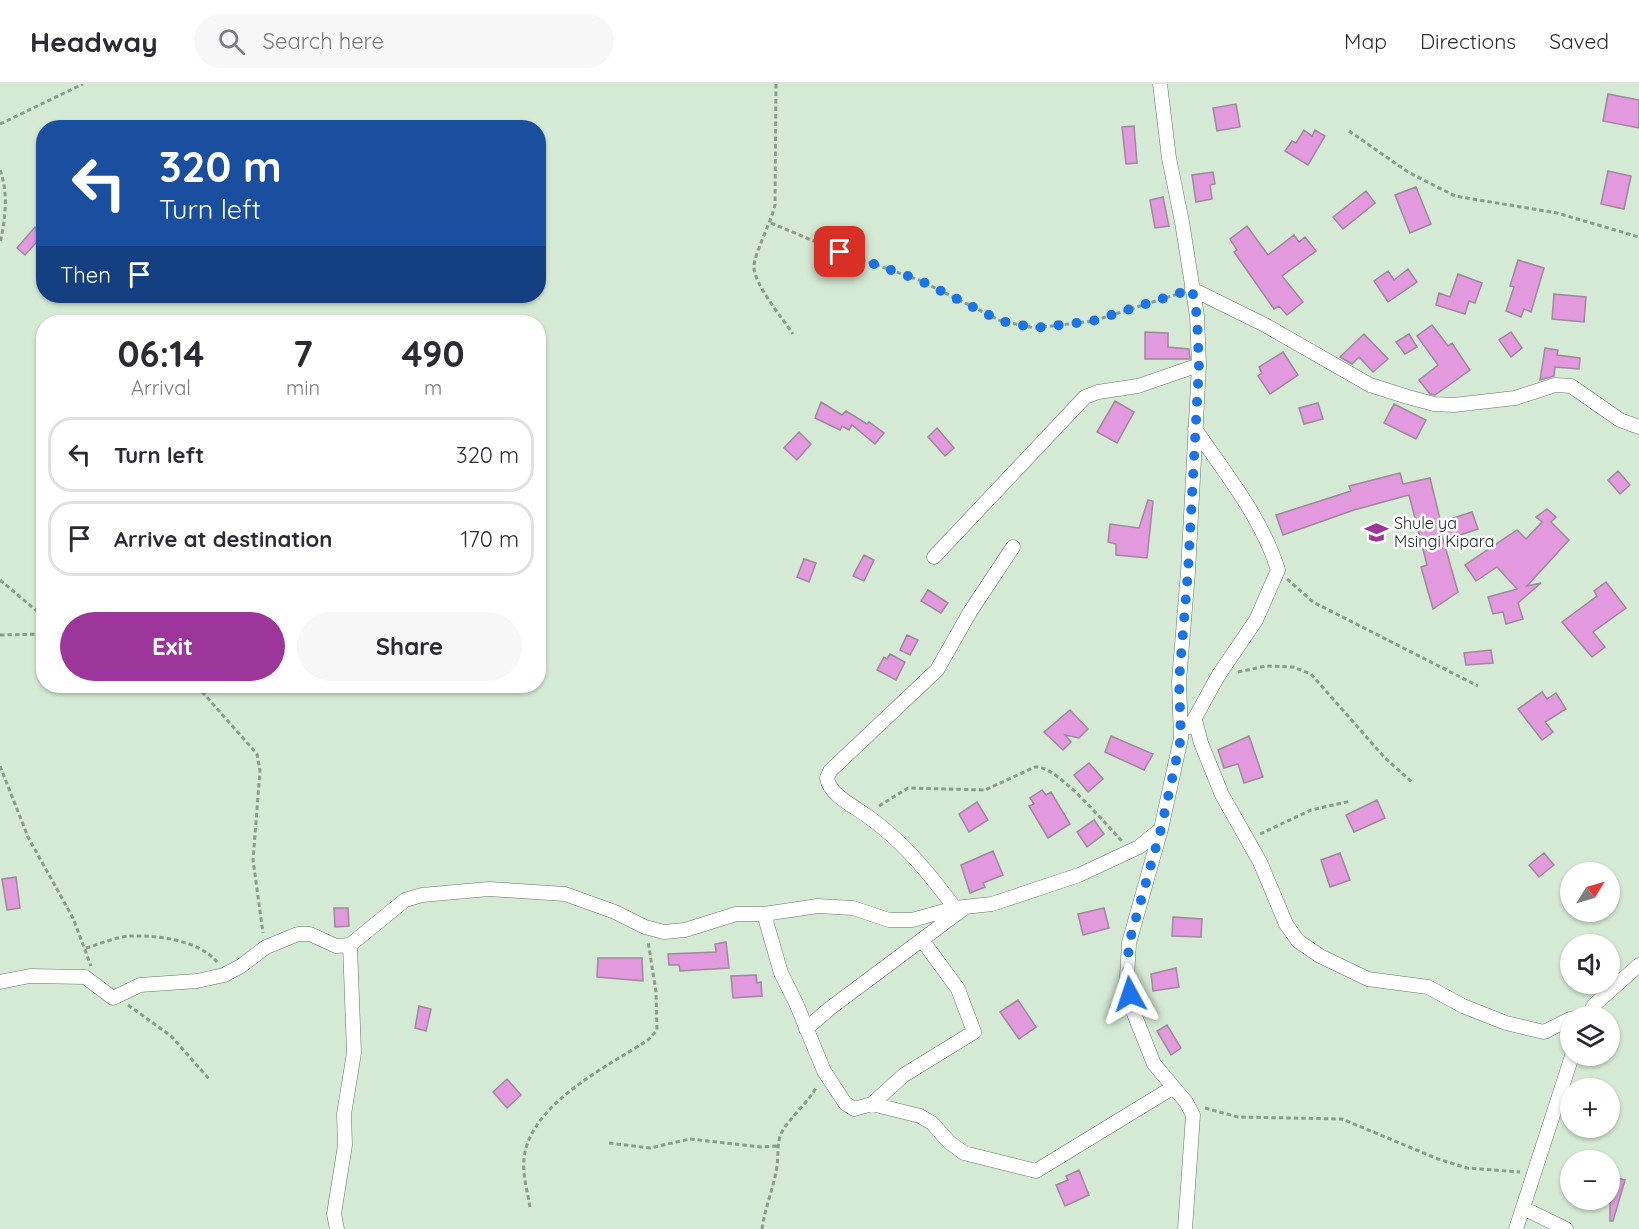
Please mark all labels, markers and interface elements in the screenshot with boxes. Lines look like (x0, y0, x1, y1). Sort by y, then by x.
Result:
search box (194, 14, 614, 68)
text: Headway (30, 24, 158, 59)
icon: search (215, 25, 248, 58)
text: Search here (263, 27, 384, 55)
text: Map (1344, 28, 1387, 54)
text: Directions (1420, 28, 1516, 54)
text: Saved (1549, 28, 1609, 54)
text: 320 m (159, 140, 282, 193)
icon: left (60, 144, 138, 222)
text: Turn left (159, 192, 261, 226)
pin (814, 226, 865, 277)
icon: arrive (823, 235, 856, 268)
icon: arrive (123, 258, 156, 291)
text: Then (60, 261, 111, 289)
text: 06:14 (117, 331, 204, 376)
text: 7 (293, 331, 313, 376)
text: 490 (402, 331, 465, 376)
text: Arrival (131, 375, 191, 400)
text: min (286, 375, 320, 400)
text: m (424, 375, 442, 400)
icon: left (63, 438, 96, 471)
text: Turn left (114, 441, 204, 469)
text: 320 m (456, 441, 519, 469)
place label: Shule ya Msingi Kipara (1394, 513, 1494, 551)
school or university icon: Shule ya Msingi Kipara (1363, 519, 1389, 545)
icon: arrive (63, 522, 96, 555)
text: Arrive at destination (114, 525, 332, 553)
text: 170 m (460, 525, 519, 553)
button: Exit (60, 612, 285, 681)
button: Share (297, 612, 522, 681)
north arrow (1560, 862, 1620, 922)
map controls (1560, 862, 1620, 1210)
button: sound (1560, 934, 1620, 994)
position arrow (1098, 962, 1162, 1026)
button: layers (1560, 1006, 1620, 1066)
button: + (1560, 1078, 1620, 1138)
button: − (1560, 1150, 1620, 1210)

